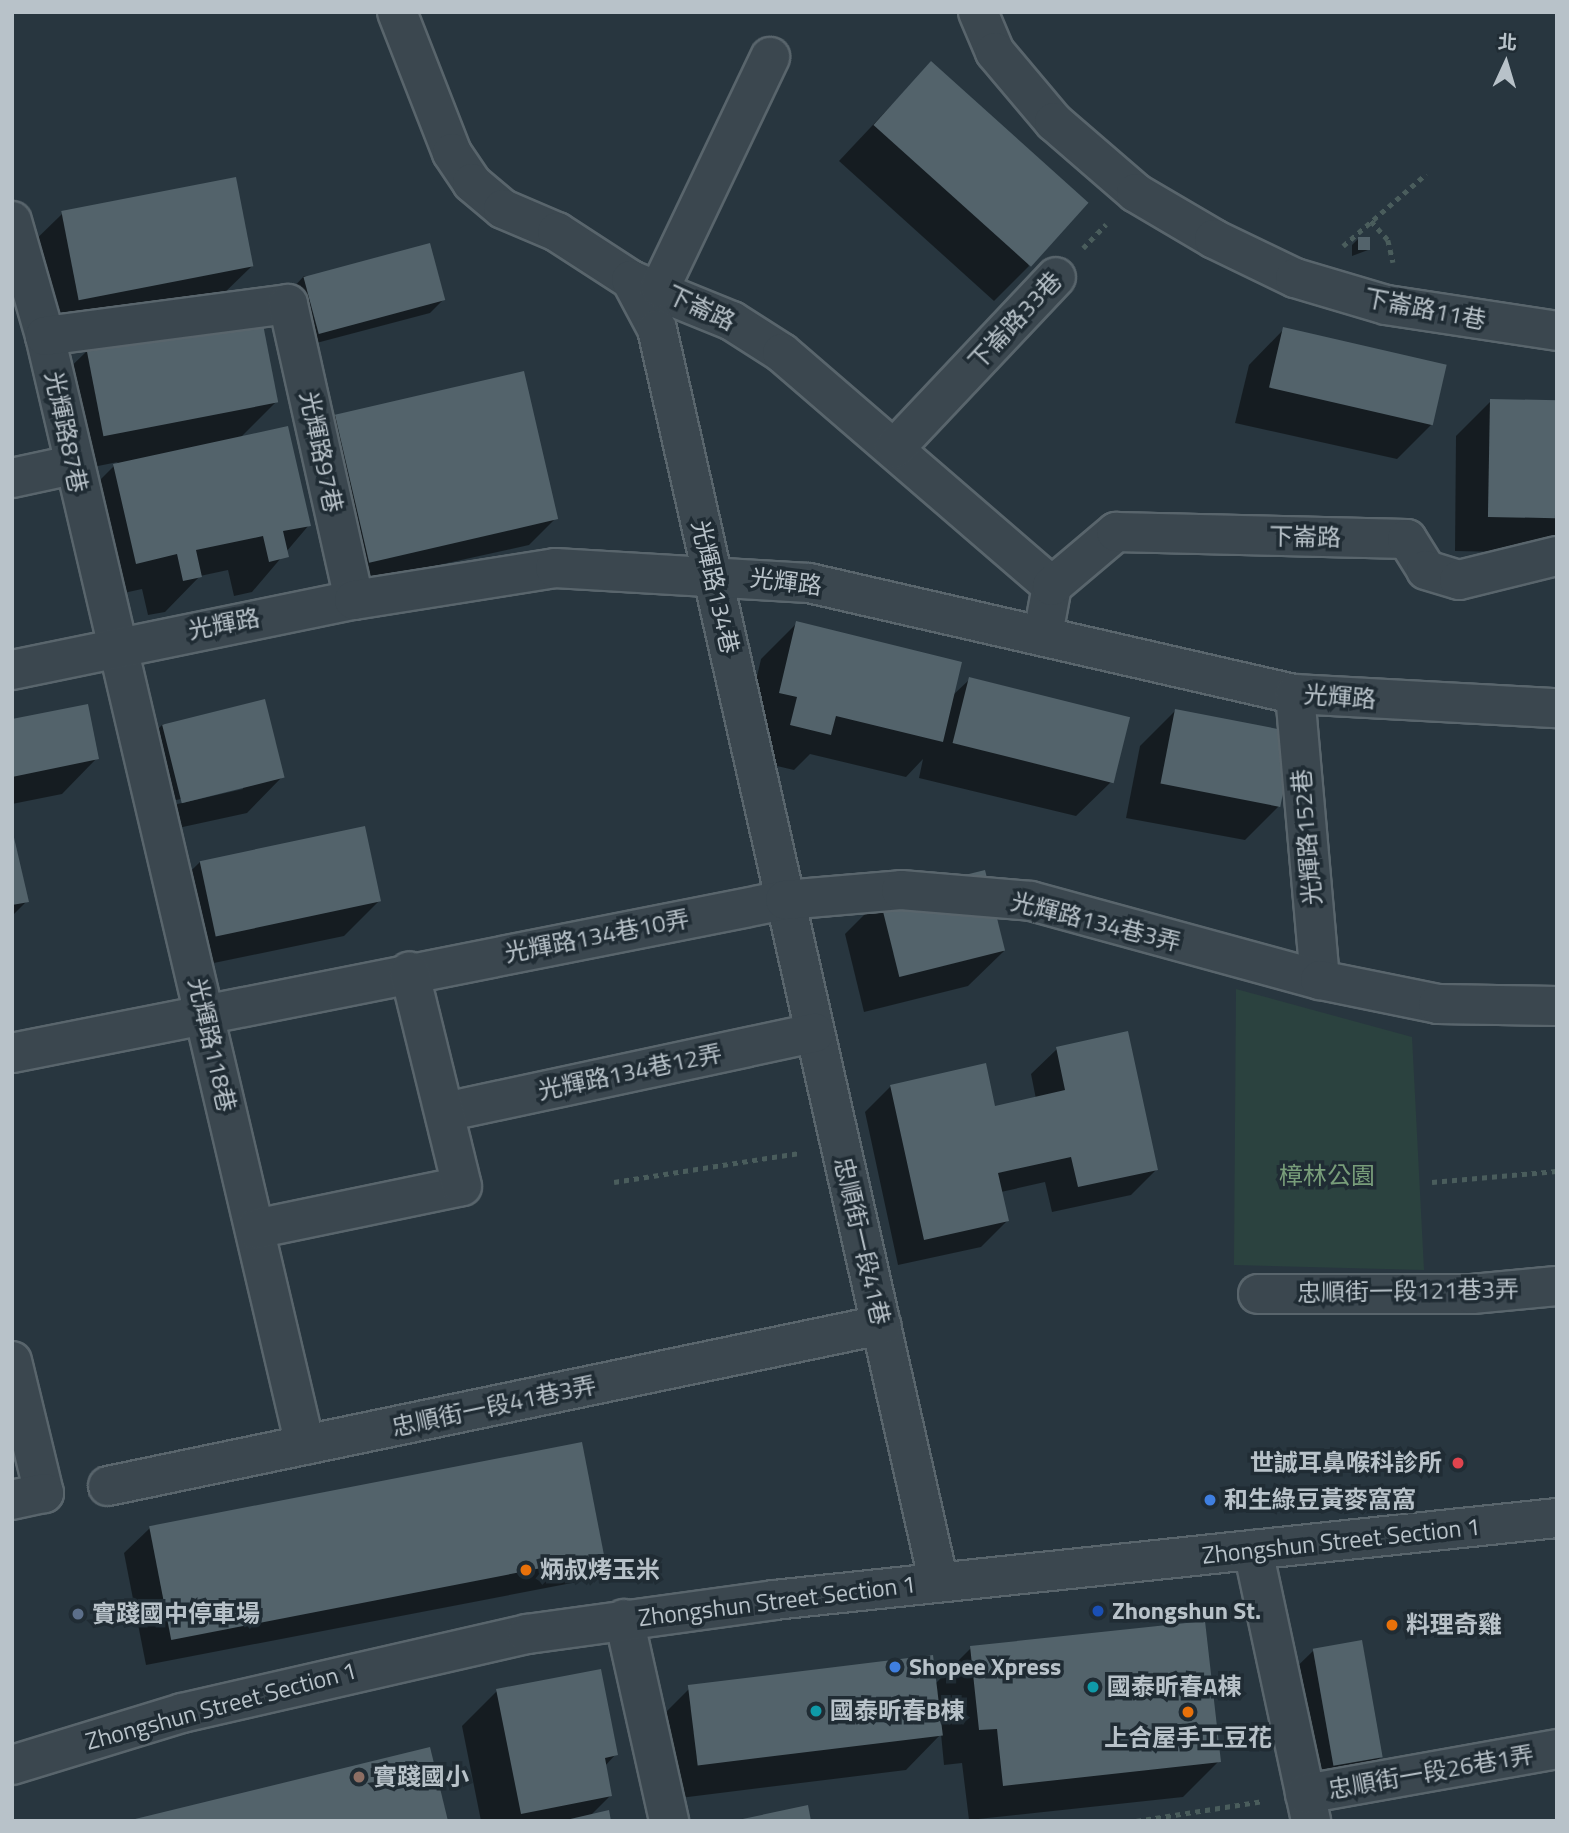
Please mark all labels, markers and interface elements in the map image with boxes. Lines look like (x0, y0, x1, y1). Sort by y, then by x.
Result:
text: 北 (1497, 26, 1518, 57)
north arrow (1471, 28, 1541, 98)
street label: 下崙路33巷 (963, 266, 1067, 376)
street label: 下崙路 (662, 280, 740, 336)
street label: 下崙路11巷 (1362, 283, 1488, 335)
street label: 光輝路87巷 (39, 369, 93, 495)
street label: 光輝路97巷 (294, 389, 348, 515)
street label: 光輝路134巷 (686, 517, 744, 657)
street label: 下崙路 (1269, 522, 1341, 552)
street label: 光輝路 (749, 563, 823, 601)
street label: 光輝路 (186, 603, 262, 645)
street label: 光輝路 (1303, 680, 1377, 714)
street label: 光輝路152巷 (1287, 768, 1327, 906)
street label: 光輝路134巷3弄 (1008, 887, 1184, 957)
street label: 光輝路134巷10弄 (502, 904, 692, 968)
street label: 光輝路118巷 (183, 975, 241, 1115)
street label: 光輝路134巷12弄 (535, 1038, 725, 1106)
street label: 忠順街一段41巷 (829, 1155, 895, 1327)
park label: 樟林公園 (1279, 1162, 1375, 1190)
street label: 忠順街一段121巷3弄 (1297, 1275, 1519, 1307)
street label: 忠順街一段41巷3弄 (389, 1370, 599, 1442)
place label: 世誠耳鼻喉科診所 (1250, 1449, 1442, 1477)
marker: 世誠耳鼻喉科診所 (1448, 1453, 1468, 1473)
place label: 和生綠豆黃麥窩窩 (1224, 1486, 1416, 1514)
marker: 和生綠豆黃麥窩窩 (1202, 1492, 1218, 1508)
street label: Zhongshun Street Section 1 (1201, 1512, 1481, 1570)
place label: 炳叔烤玉米 (540, 1556, 660, 1584)
marker: 炳叔烤玉米 (518, 1562, 534, 1578)
street label: Zhongshun Street Section 1 (637, 1570, 917, 1632)
place label: Zhongshun St. (1112, 1597, 1261, 1625)
place label: 實踐國中停車場 (92, 1600, 260, 1628)
marker: Zhongshun St. (1090, 1603, 1106, 1619)
marker: 實踐國中停車場 (70, 1606, 86, 1622)
place label: 料理奇雞 (1406, 1611, 1502, 1639)
marker: 料理奇雞 (1384, 1617, 1400, 1633)
place label: Shopee Xpress (909, 1653, 1061, 1681)
street label: Zhongshun Street Section 1 (82, 1656, 360, 1756)
marker: Shopee Xpress (887, 1659, 903, 1675)
place label: 國泰昕春A棟 (1107, 1673, 1241, 1701)
marker: 國泰昕春A棟 (1085, 1679, 1101, 1695)
place label: 國泰昕春B棟 (830, 1697, 965, 1725)
marker: 國泰昕春B棟 (808, 1703, 824, 1719)
marker: 上合屋手工豆花 (1180, 1704, 1196, 1720)
place label: 上合屋手工豆花 (1104, 1724, 1272, 1752)
street label: 忠順街一段26巷1弄 (1326, 1740, 1536, 1804)
place label: 實踐國小 (373, 1763, 469, 1791)
marker: 實踐國小 (351, 1769, 367, 1785)

